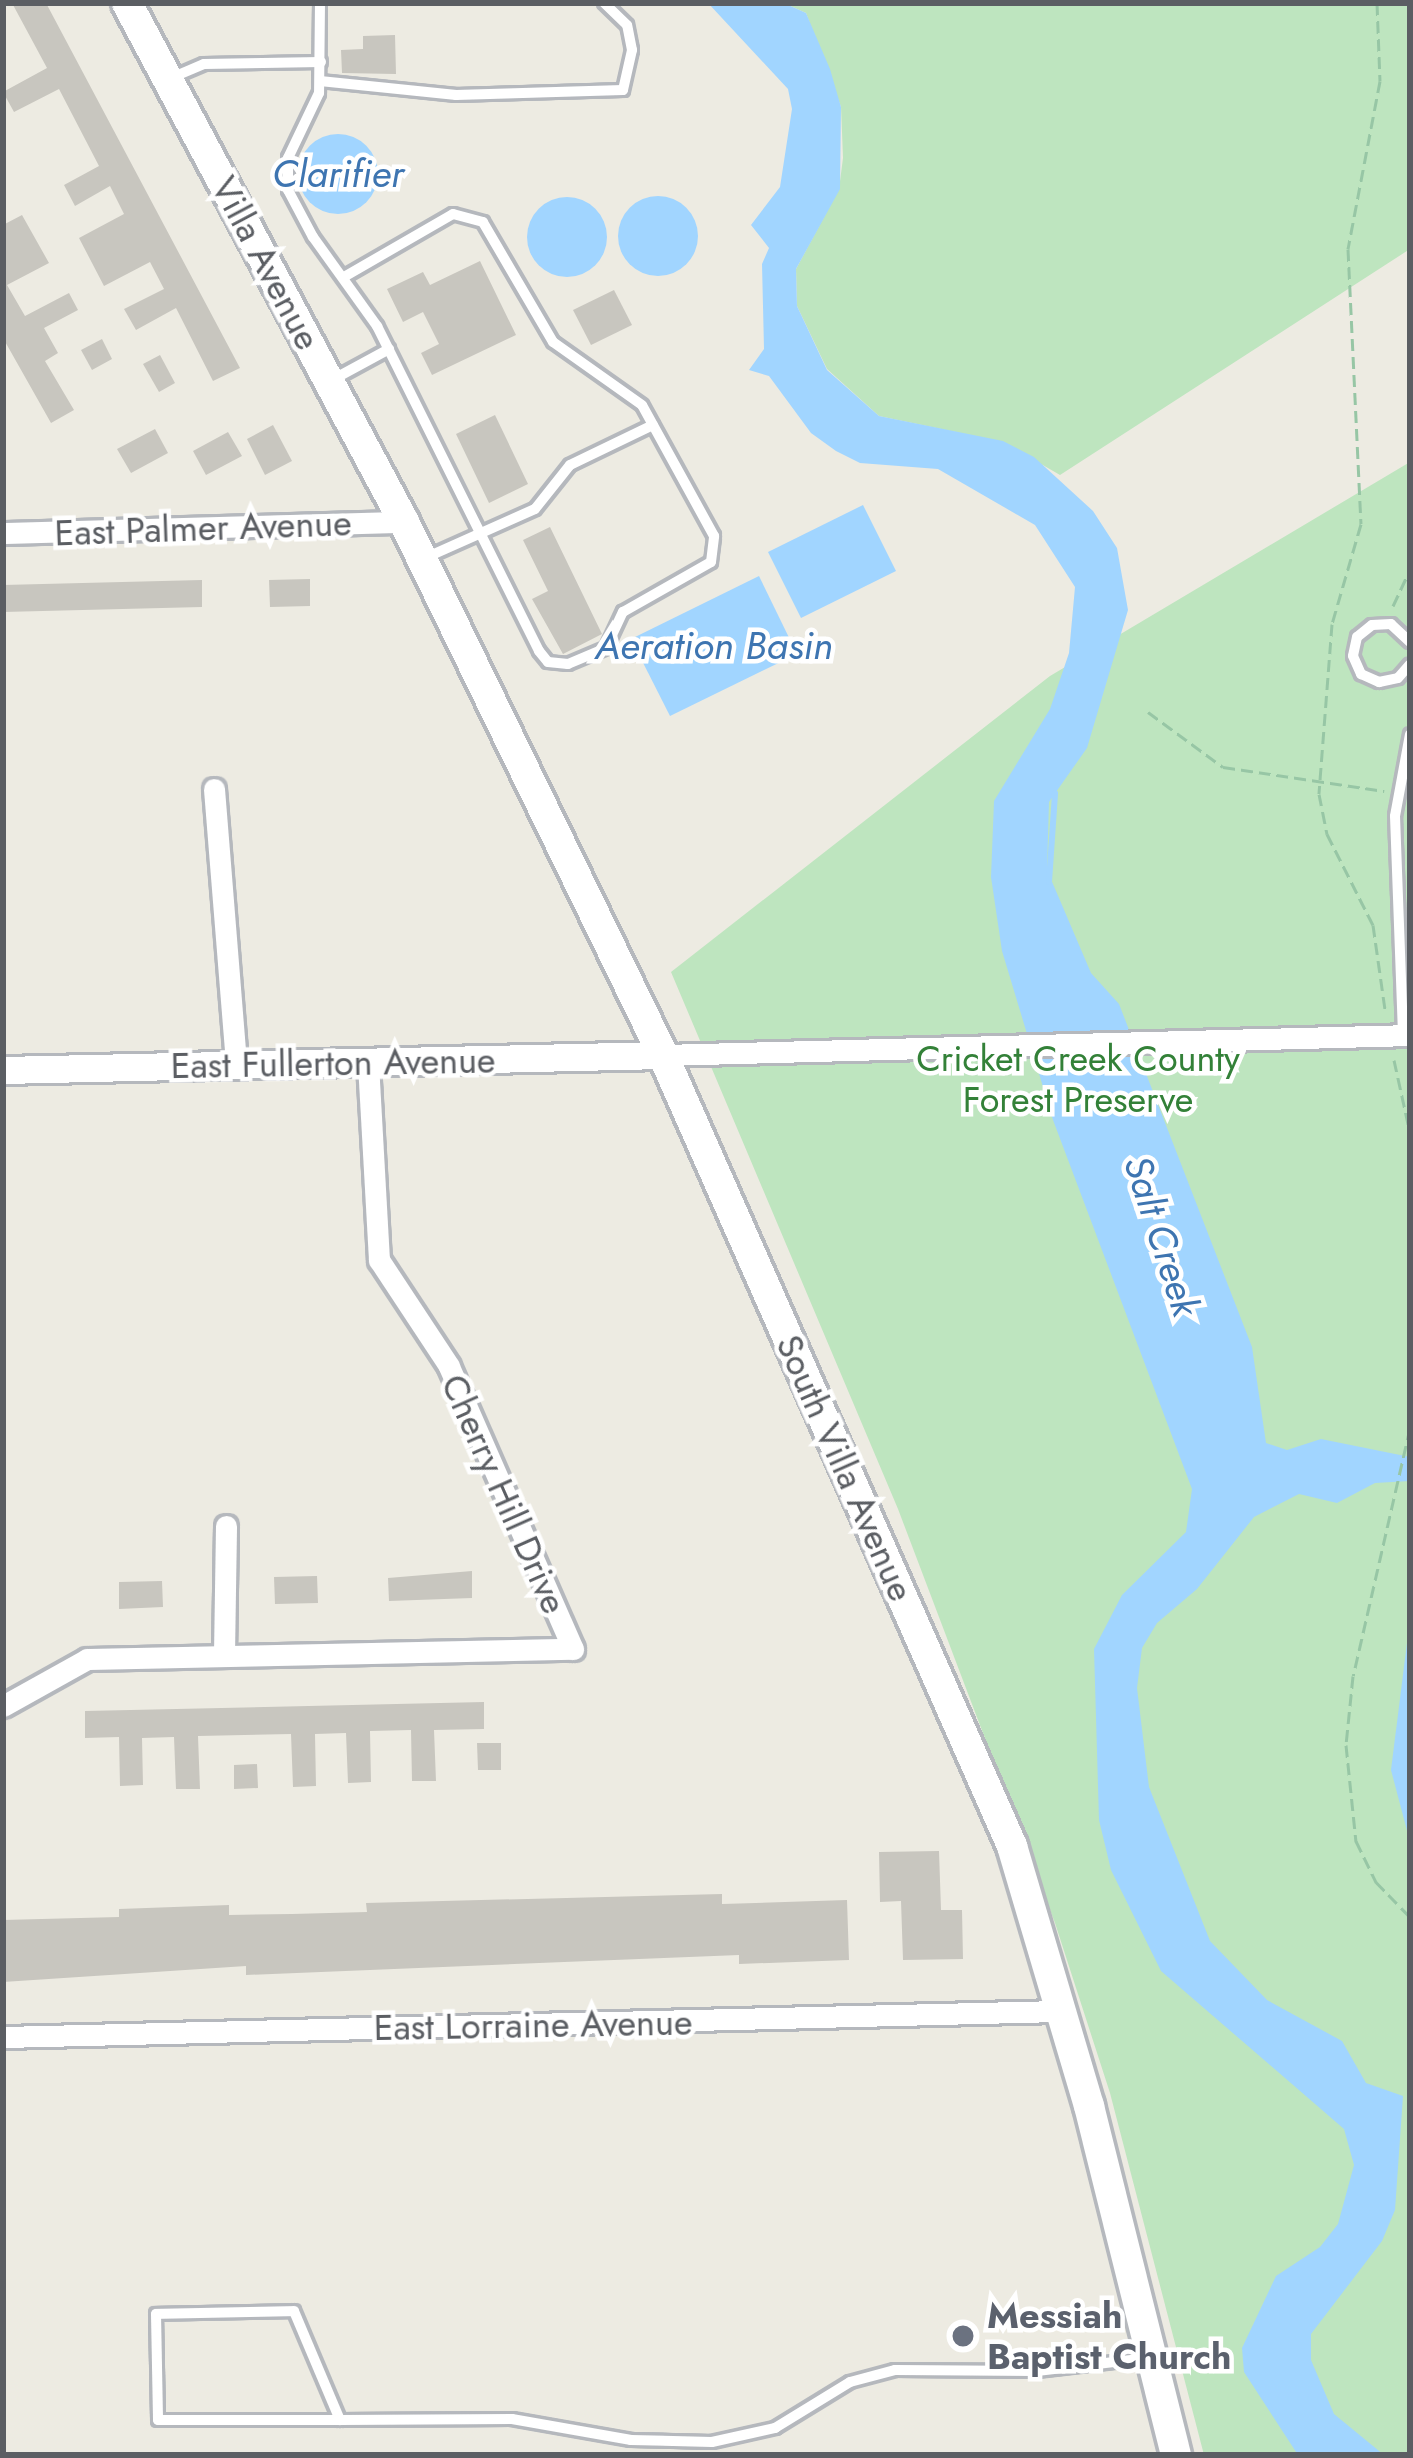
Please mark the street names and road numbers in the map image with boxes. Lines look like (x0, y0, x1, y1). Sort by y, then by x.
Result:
street label: Villa Avenue (202, 169, 330, 357)
street label: East Palmer Avenue (54, 501, 352, 555)
street label: East Fullerton Avenue (170, 1039, 496, 1087)
street label: South Villa Avenue (767, 1328, 923, 1608)
street label: Cherry Hill Drive (432, 1368, 576, 1620)
street label: East Lorraine Avenue (373, 2001, 693, 2049)

